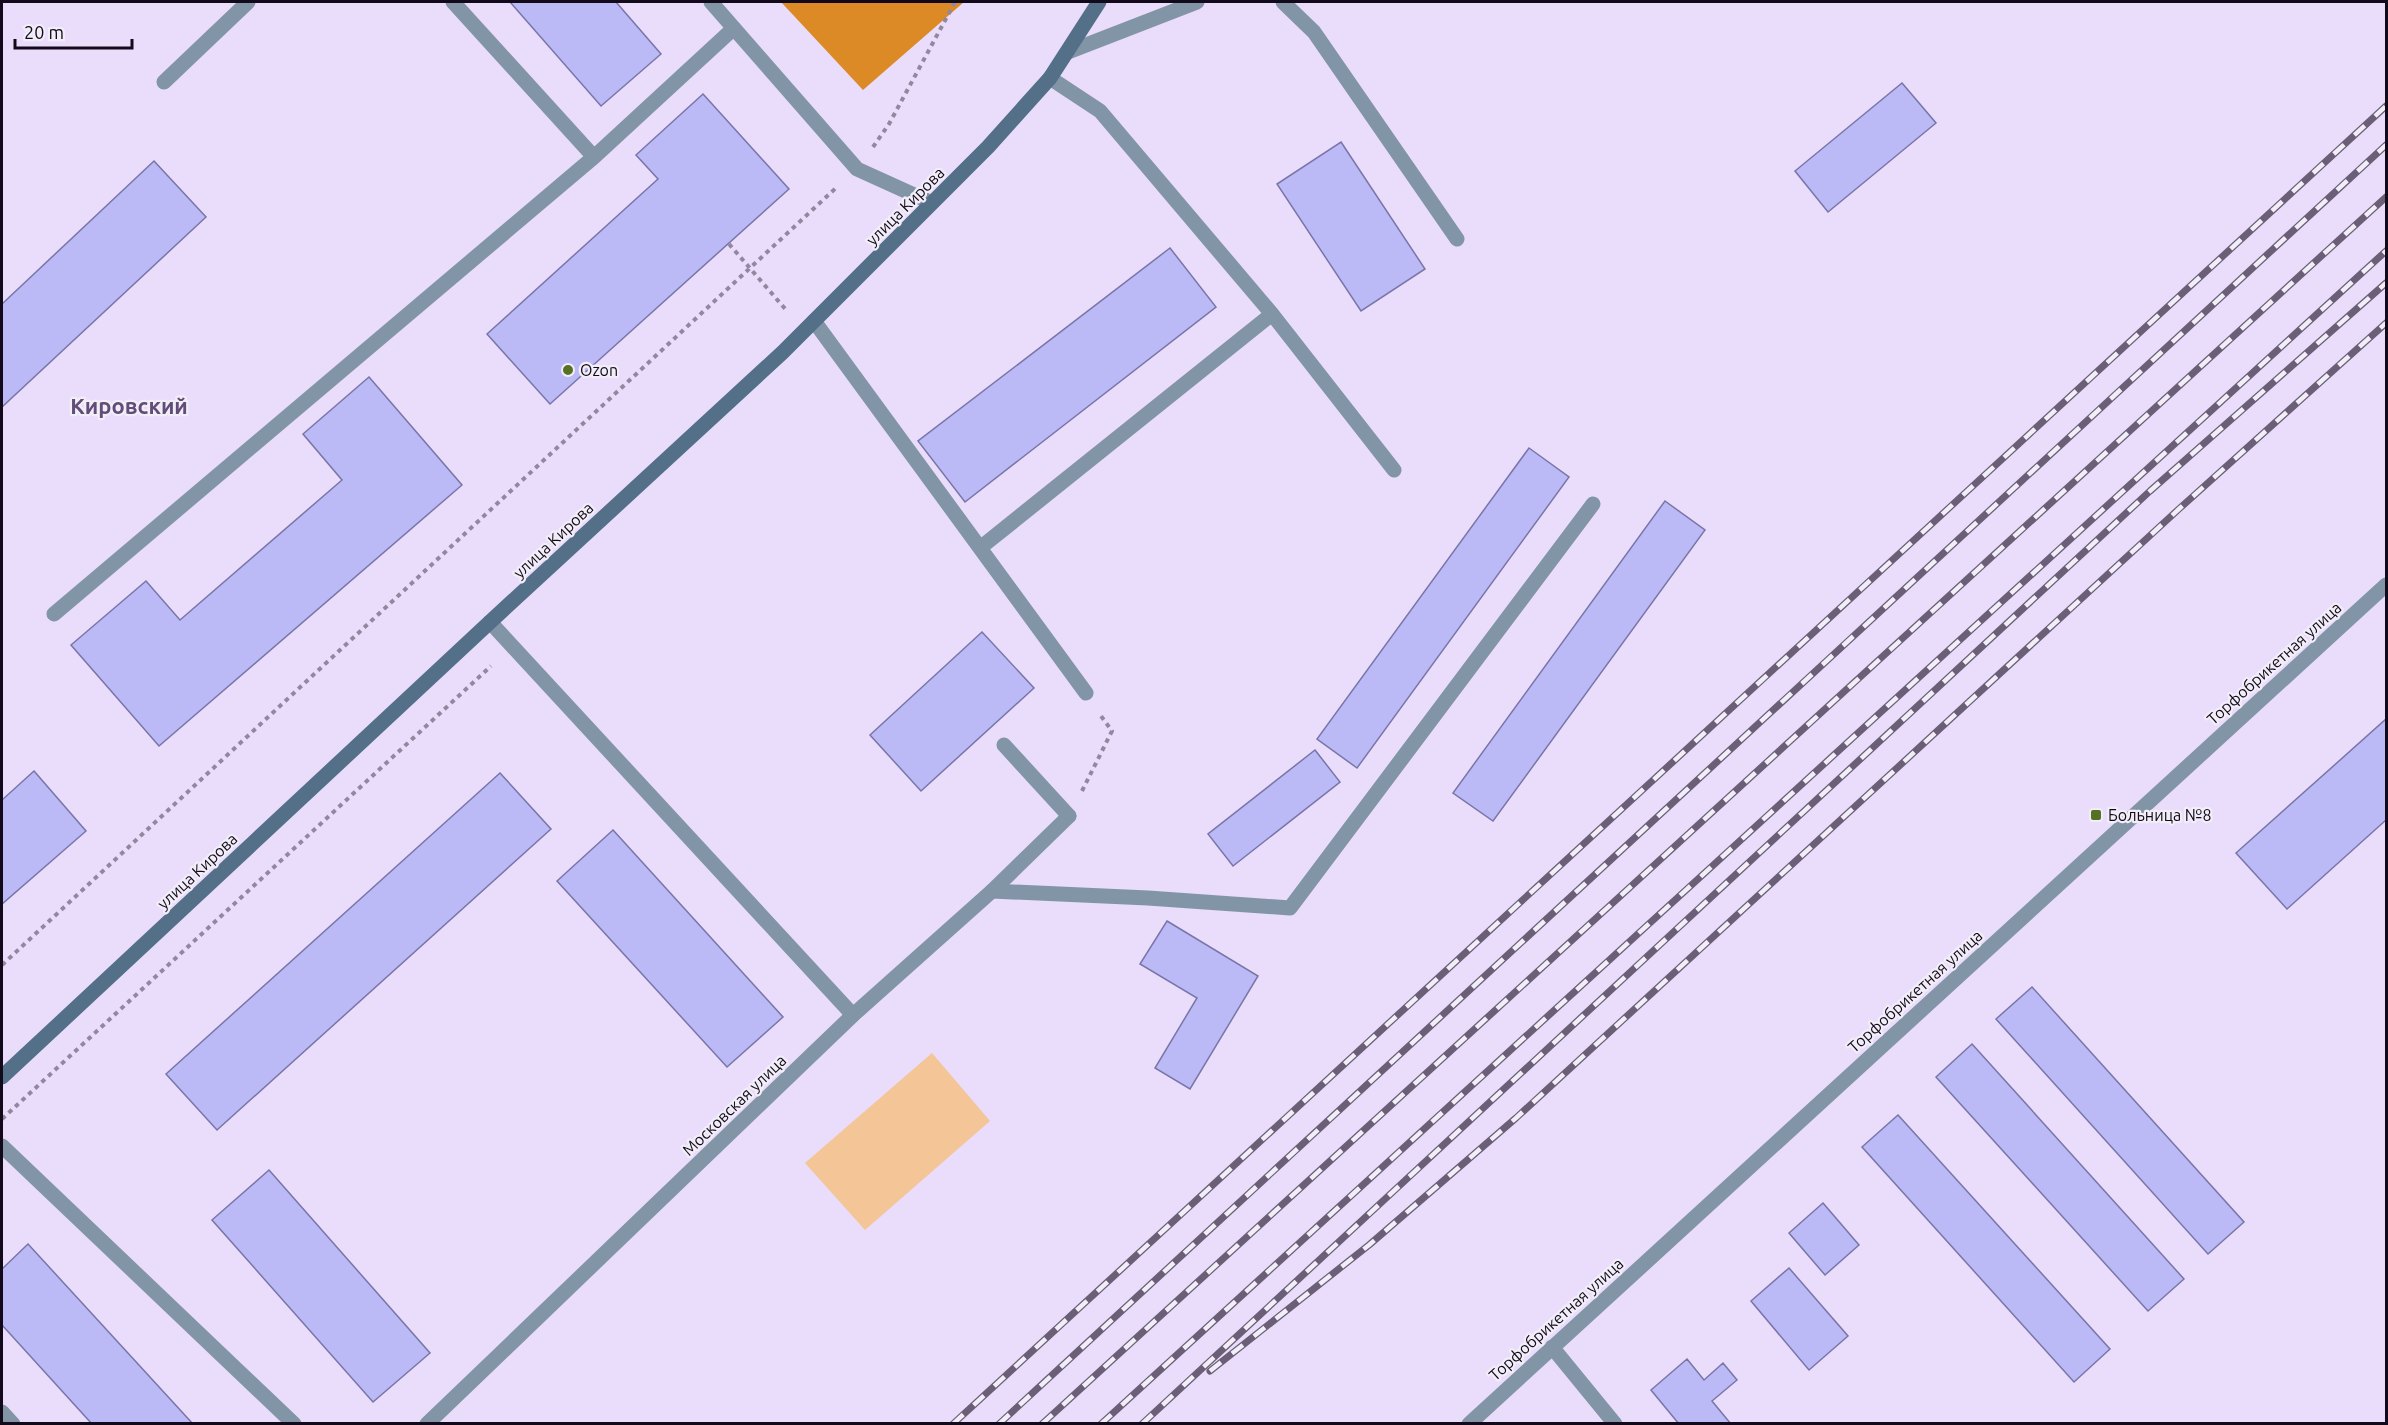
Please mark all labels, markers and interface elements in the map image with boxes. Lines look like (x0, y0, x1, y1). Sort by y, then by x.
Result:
scale bar (15, 12, 132, 50)
text: 20 m (24, 22, 64, 42)
street label: улица Кирова (862, 163, 948, 249)
place label: Ozon (580, 361, 618, 379)
marker: Ozon (561, 363, 575, 377)
district label: Кировский (70, 393, 188, 418)
street label: улица Кирова (509, 498, 597, 582)
street label: Торфобрикетная улица (2203, 598, 2345, 728)
place label: Больница №8 (2108, 806, 2212, 824)
marker: Больница №8 (2089, 808, 2103, 822)
street label: улица Кирова (153, 829, 241, 913)
street label: Торфобрикетная улица (1844, 926, 1986, 1056)
street label: Московская улица (679, 1051, 789, 1159)
street label: Торфобрикетная улица (1485, 1254, 1627, 1384)

